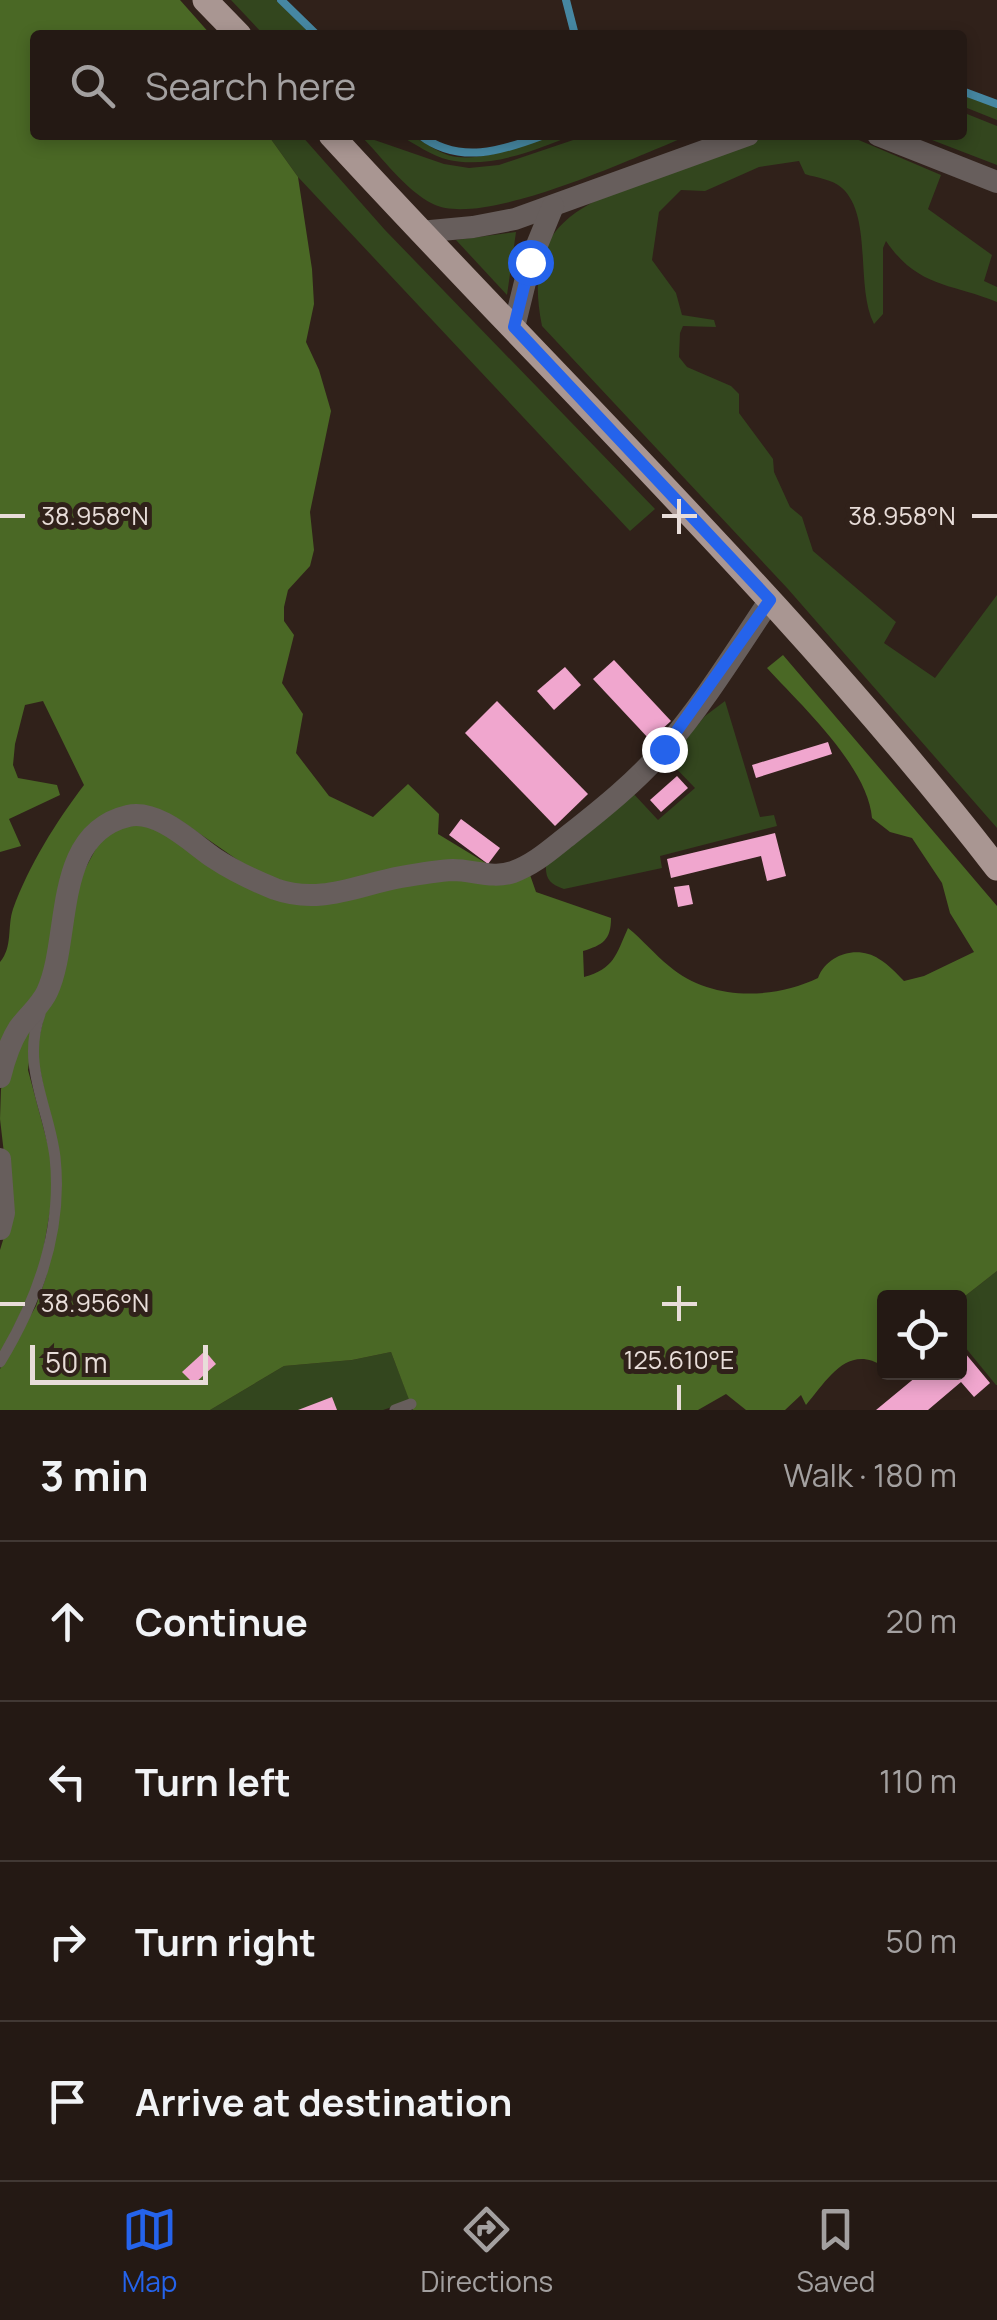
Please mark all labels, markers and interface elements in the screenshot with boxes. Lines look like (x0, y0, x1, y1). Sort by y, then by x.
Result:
search box (30, 30, 967, 140)
icon: search (65, 58, 120, 113)
text: Search here (145, 59, 356, 111)
route start (508, 240, 554, 286)
text: 38.958°N (41, 498, 149, 533)
text: 38.958°N (848, 498, 956, 533)
route end (642, 727, 688, 773)
text: 38.956°N (41, 1285, 149, 1320)
map controls (877, 1290, 967, 1380)
button: locate (877, 1290, 967, 1380)
scale bar (30, 1340, 208, 1384)
text: 125.610°E (624, 1342, 734, 1377)
text: 50 m (45, 1343, 108, 1381)
text: 3 min (40, 1446, 149, 1504)
text: Walk · 180 m (783, 1453, 957, 1497)
icon: ahead (40, 1594, 95, 1649)
text: Continue (135, 1595, 308, 1647)
text: 20 m (886, 1599, 957, 1643)
icon: left (40, 1754, 95, 1809)
text: Turn left (135, 1755, 291, 1807)
text: 110 m (879, 1759, 957, 1803)
icon: right (40, 1914, 95, 1969)
text: Turn right (135, 1915, 316, 1967)
text: 50 m (885, 1919, 957, 1963)
icon: arrive (40, 2074, 95, 2129)
text: Arrive at destination (135, 2075, 512, 2127)
tab: Map (122, 2202, 177, 2300)
tab: Directions (421, 2202, 553, 2300)
tab: Saved (796, 2202, 875, 2300)

